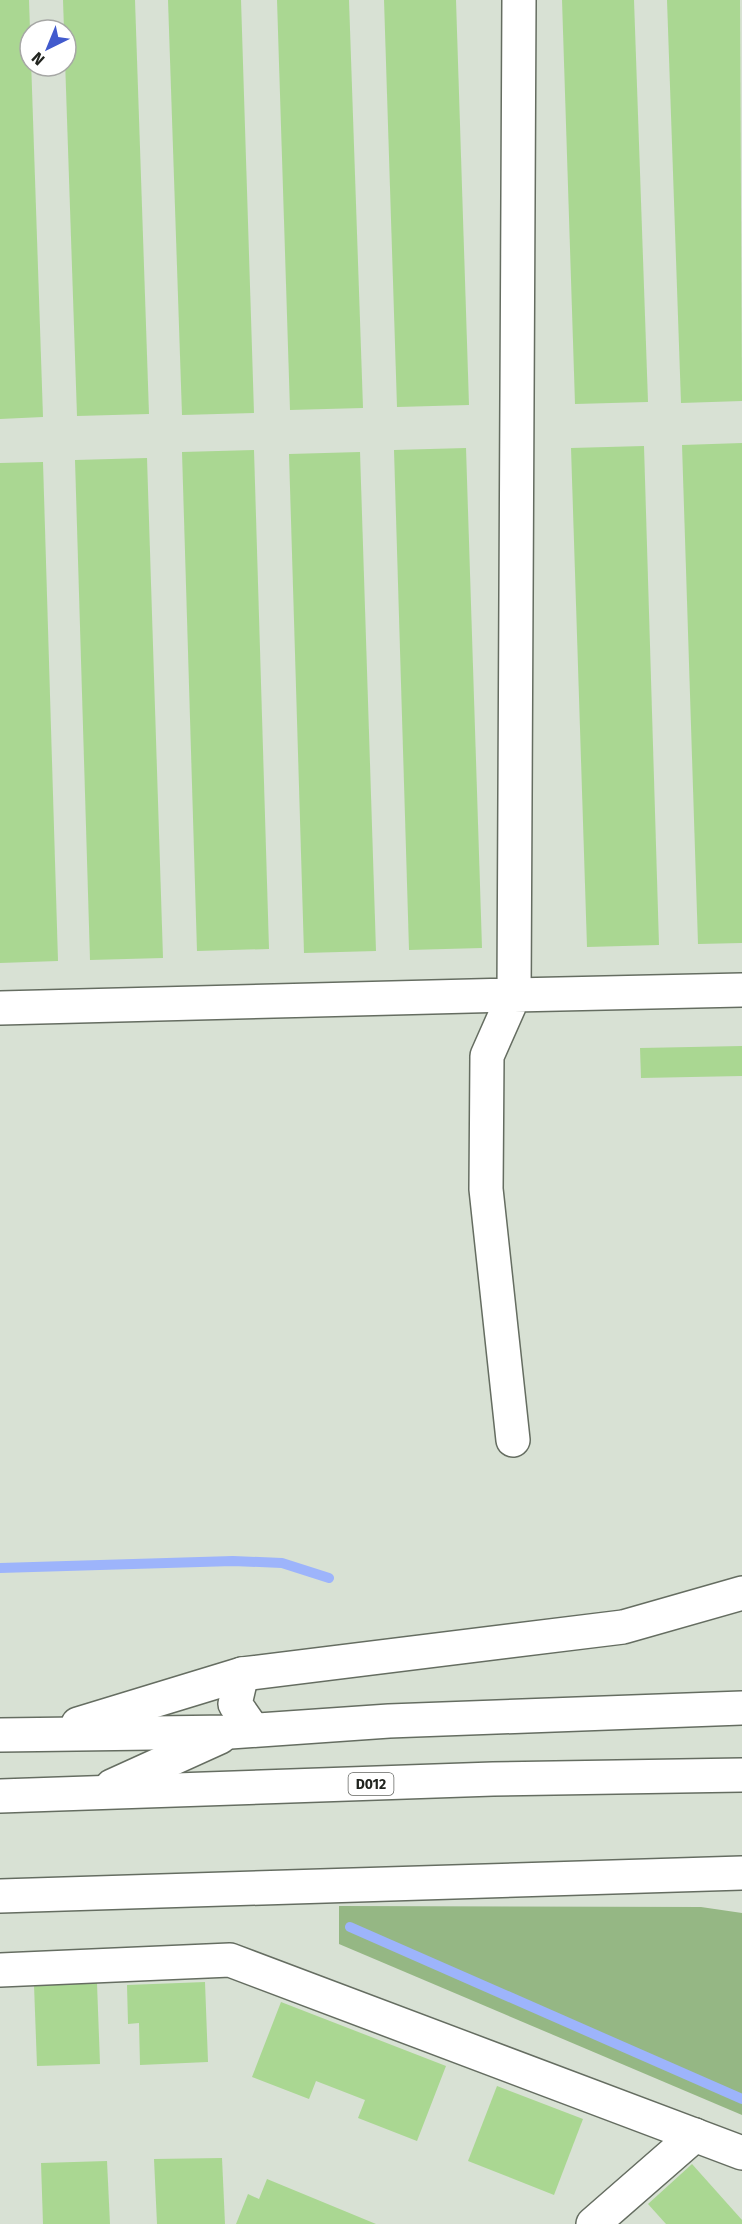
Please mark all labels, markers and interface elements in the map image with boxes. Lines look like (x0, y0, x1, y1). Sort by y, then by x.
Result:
north arrow (18, 18, 78, 78)
text: N (28, 48, 48, 69)
road number: D012 (348, 1773, 394, 1795)

